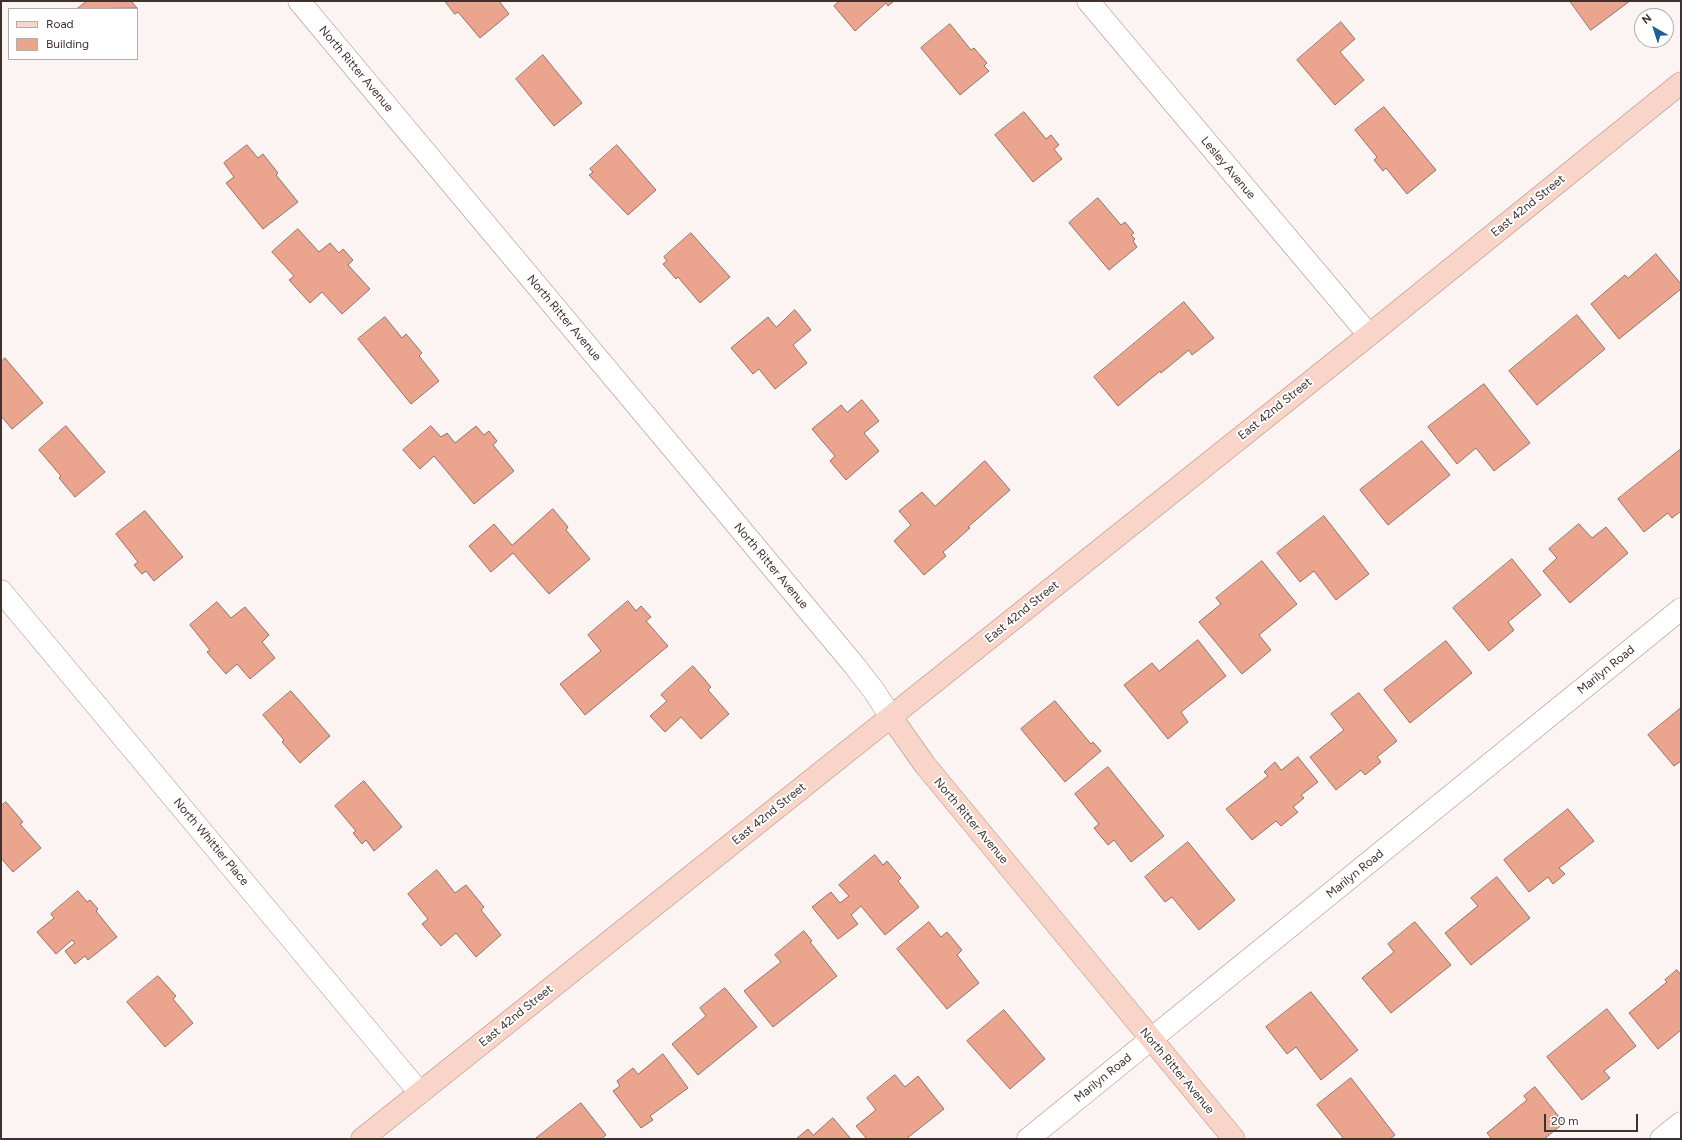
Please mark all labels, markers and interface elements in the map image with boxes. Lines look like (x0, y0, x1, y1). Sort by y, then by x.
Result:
legend (8, 8, 138, 60)
north arrow (1634, 8, 1674, 48)
text: N (1639, 11, 1654, 27)
text: Road (46, 17, 74, 31)
street label: North Ritter Avenue (316, 23, 396, 115)
text: Building (46, 37, 89, 51)
street label: Lesley Avenue (1198, 134, 1258, 202)
street label: East 42nd Street (1488, 172, 1568, 240)
street label: North Ritter Avenue (524, 272, 604, 364)
street label: East 42nd Street (1235, 375, 1315, 443)
street label: North Ritter Avenue (731, 520, 811, 612)
street label: East 42nd Street (982, 578, 1062, 646)
street label: Marilyn Road (1575, 643, 1637, 697)
street label: North Ritter Avenue (931, 775, 1011, 867)
street label: East 42nd Street (729, 780, 809, 848)
street label: North Whittier Place (170, 795, 252, 889)
street label: Marilyn Road (1324, 847, 1386, 901)
street label: East 42nd Street (476, 982, 556, 1050)
street label: North Ritter Avenue (1137, 1025, 1217, 1117)
street label: Marilyn Road (1072, 1051, 1134, 1105)
scale bar (1546, 1106, 1640, 1132)
text: 20 m (1551, 1114, 1579, 1128)

